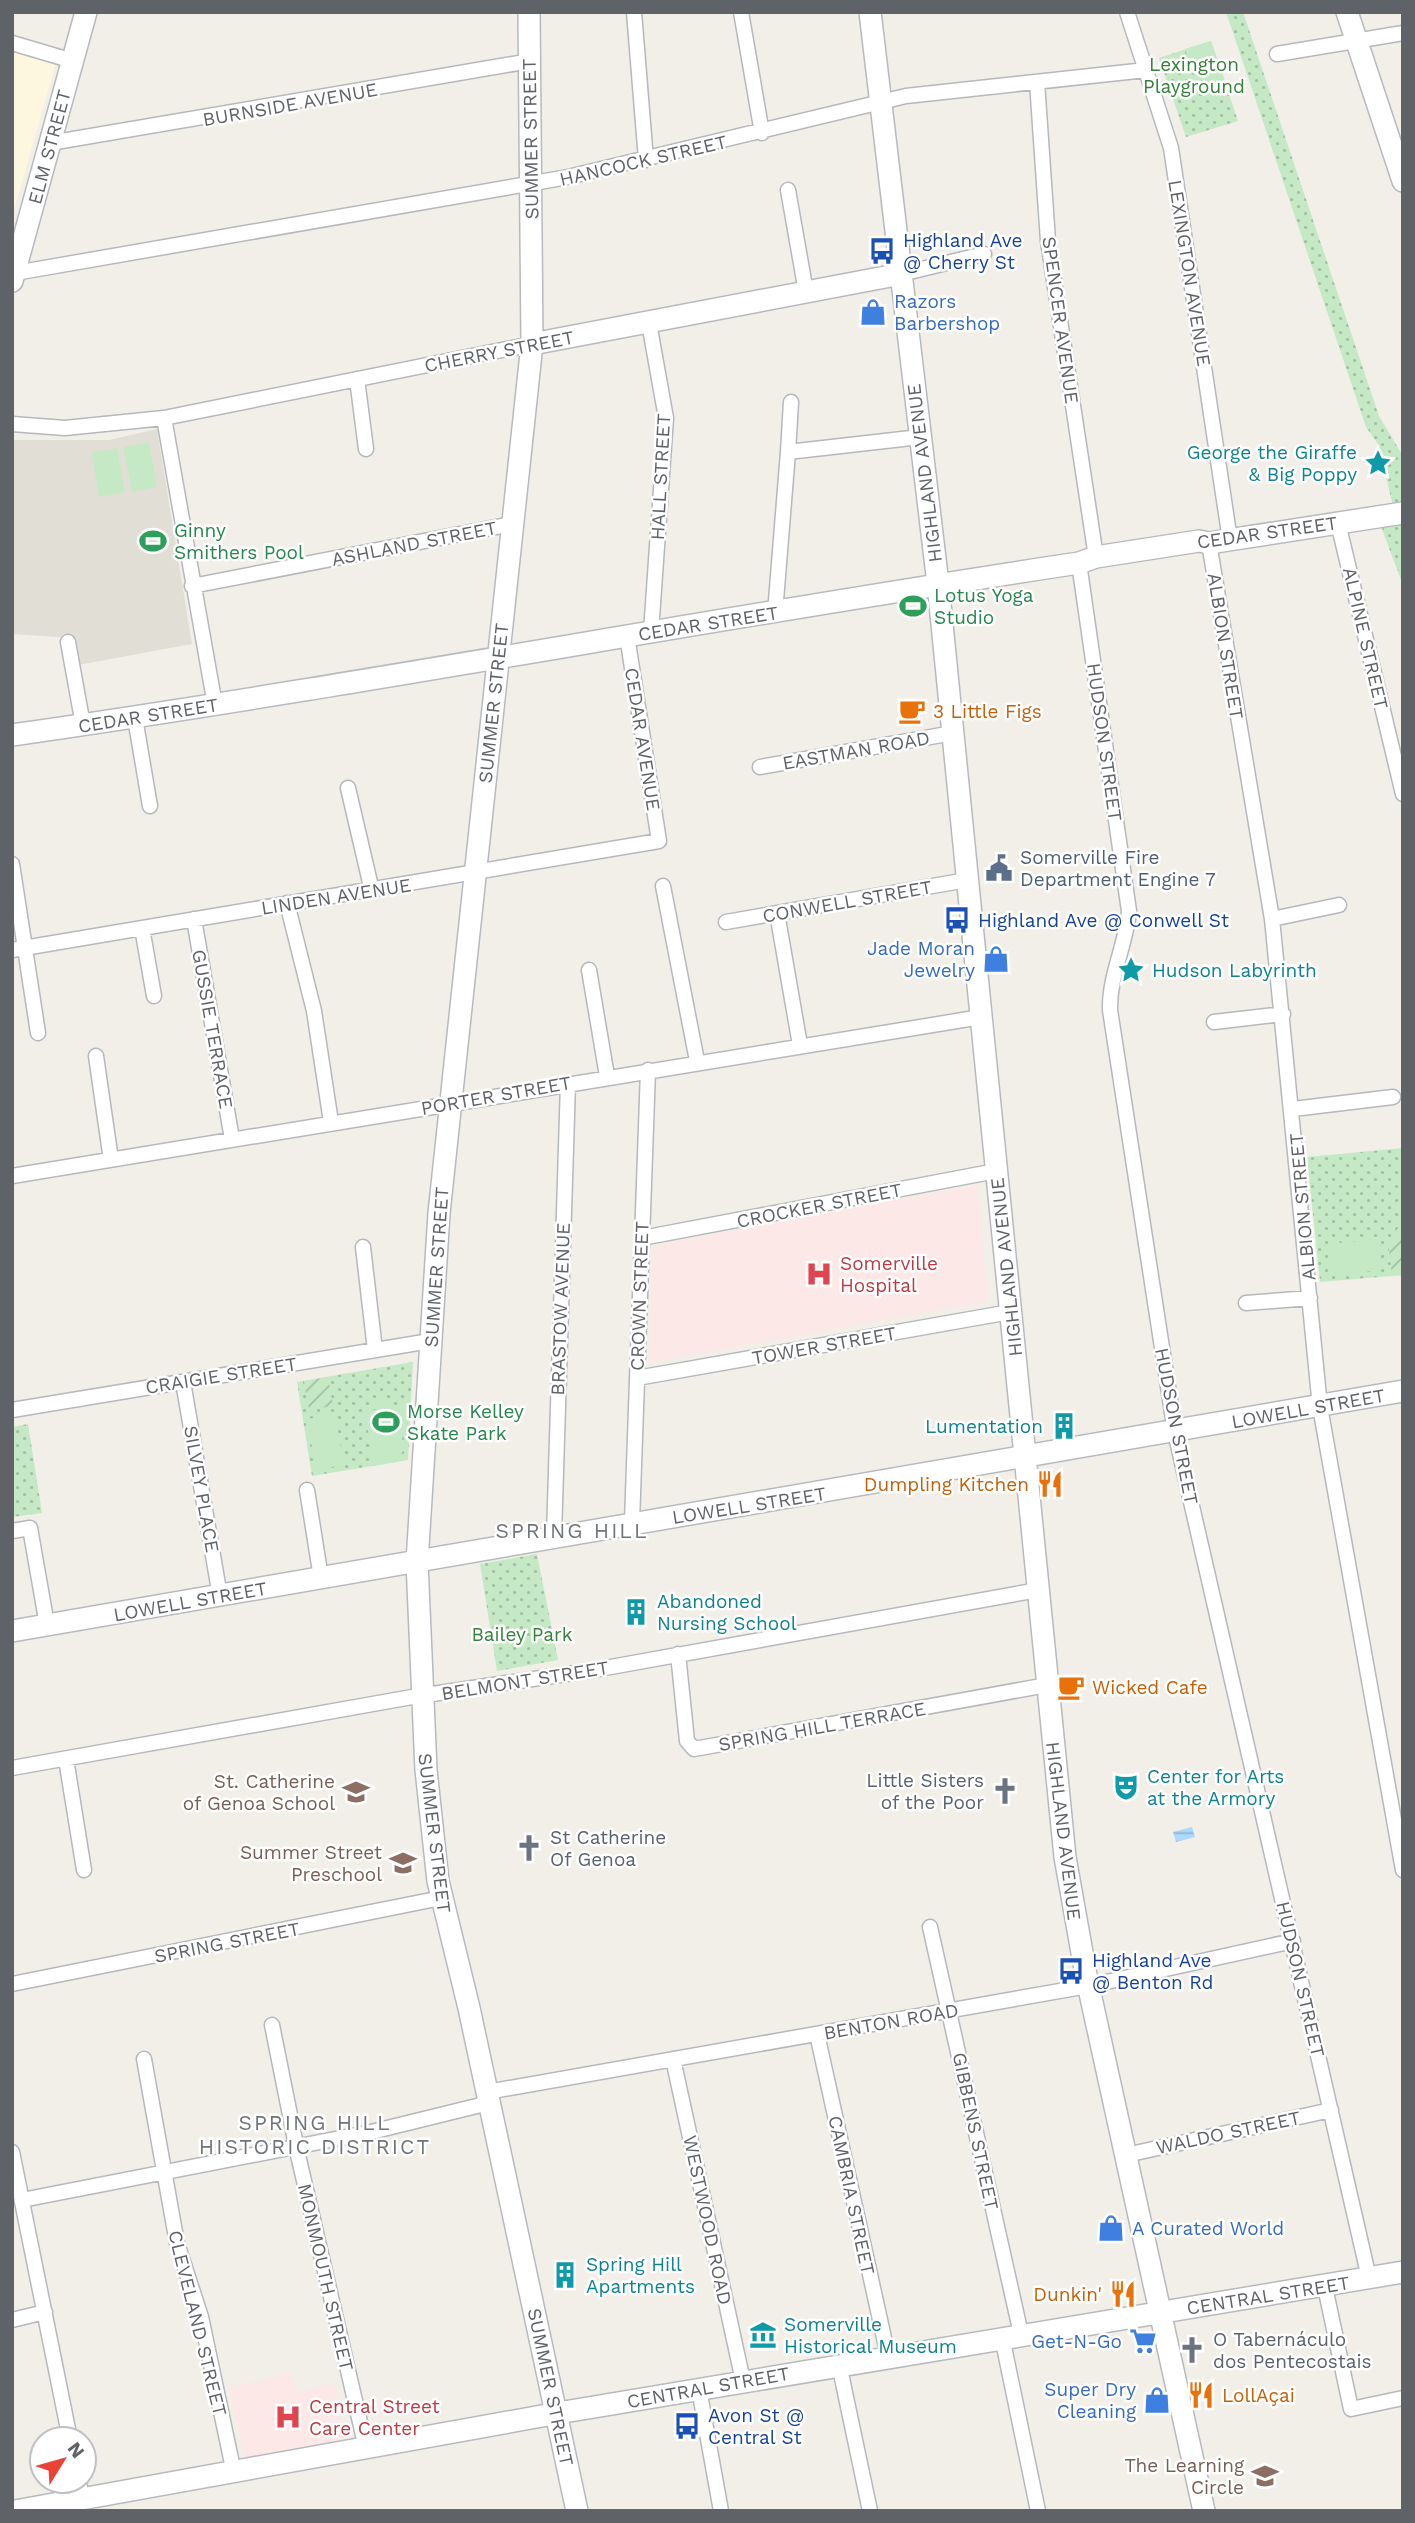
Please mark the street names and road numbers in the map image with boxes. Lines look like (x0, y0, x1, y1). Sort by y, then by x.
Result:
street label: SUMMER STREET (518, 58, 543, 220)
street label: BURNSIDE AVENUE (201, 78, 379, 131)
street label: ELM STREET (23, 87, 76, 207)
street label: HANCOCK STREET (557, 130, 729, 191)
street label: LEXINGTON AVENUE (1163, 178, 1216, 368)
street label: SPENCER AVENUE (1037, 235, 1084, 405)
street label: CHERRY STREET (422, 326, 576, 377)
street label: HIGHLAND AVENUE (902, 382, 947, 564)
street label: HALL STREET (646, 413, 675, 541)
street label: CEDAR STREET (1195, 511, 1339, 554)
street label: ASHLAND STREET (329, 516, 499, 571)
street label: ALPINE STREET (1338, 565, 1393, 711)
street label: ALBION STREET (1203, 571, 1248, 721)
street label: CEDAR STREET (636, 601, 780, 646)
street label: SUMMER STREET (474, 622, 513, 784)
street label: HUDSON STREET (1082, 662, 1127, 823)
street label: CEDAR AVENUE (620, 666, 665, 812)
street label: CEDAR STREET (76, 693, 220, 738)
street label: EASTMAN ROAD (781, 726, 932, 775)
street label: LINDEN AVENUE (259, 873, 413, 920)
street label: CONWELL STREET (761, 875, 934, 928)
street label: GUSSIE TERRACE (187, 948, 238, 1111)
street label: PORTER STREET (419, 1071, 573, 1120)
street label: ALBION STREET (1285, 1132, 1320, 1282)
street label: HIGHLAND AVENUE (986, 1176, 1027, 1358)
street label: CROCKER STREET (734, 1178, 904, 1233)
street label: SUMMER STREET (419, 1186, 454, 1348)
street label: CROWN STREET (625, 1221, 654, 1371)
street label: BRASTOW AVENUE (546, 1222, 575, 1396)
street label: TOWER STREET (750, 1321, 898, 1369)
street label: HUDSON STREET (1150, 1346, 1203, 1507)
street label: CRAIGIE STREET (144, 1352, 299, 1399)
street label: LOWELL STREET (1230, 1384, 1387, 1433)
street label: SILVEY PLACE (179, 1424, 224, 1554)
street label: LOWELL STREET (670, 1482, 828, 1529)
street label: LOWELL STREET (112, 1577, 269, 1626)
street label: BELMONT STREET (440, 1656, 610, 1705)
street label: SPRING HILL TERRACE (717, 1697, 928, 1756)
street label: HIGHLAND AVENUE (1041, 1740, 1086, 1922)
street label: SUMMER STREET (413, 1752, 456, 1914)
street label: HUDSON STREET (1271, 1899, 1330, 2059)
street label: SPRING STREET (152, 1917, 302, 1968)
street label: BENTON ROAD (822, 1998, 960, 2045)
street label: GIBBENS STREET (948, 2050, 1003, 2212)
street label: WALDO STREET (1154, 2106, 1303, 2159)
street label: CAMBRIA STREET (823, 2113, 880, 2277)
street label: WESTWOOD ROAD (678, 2133, 737, 2307)
street label: MONMOUTH STREET (293, 2181, 358, 2373)
street label: CLEVELAND STREET (163, 2228, 232, 2418)
street label: CENTRAL STREET (1185, 2271, 1351, 2320)
street label: SUMMER STREET (523, 2306, 578, 2468)
street label: CENTRAL STREET (625, 2362, 791, 2413)

